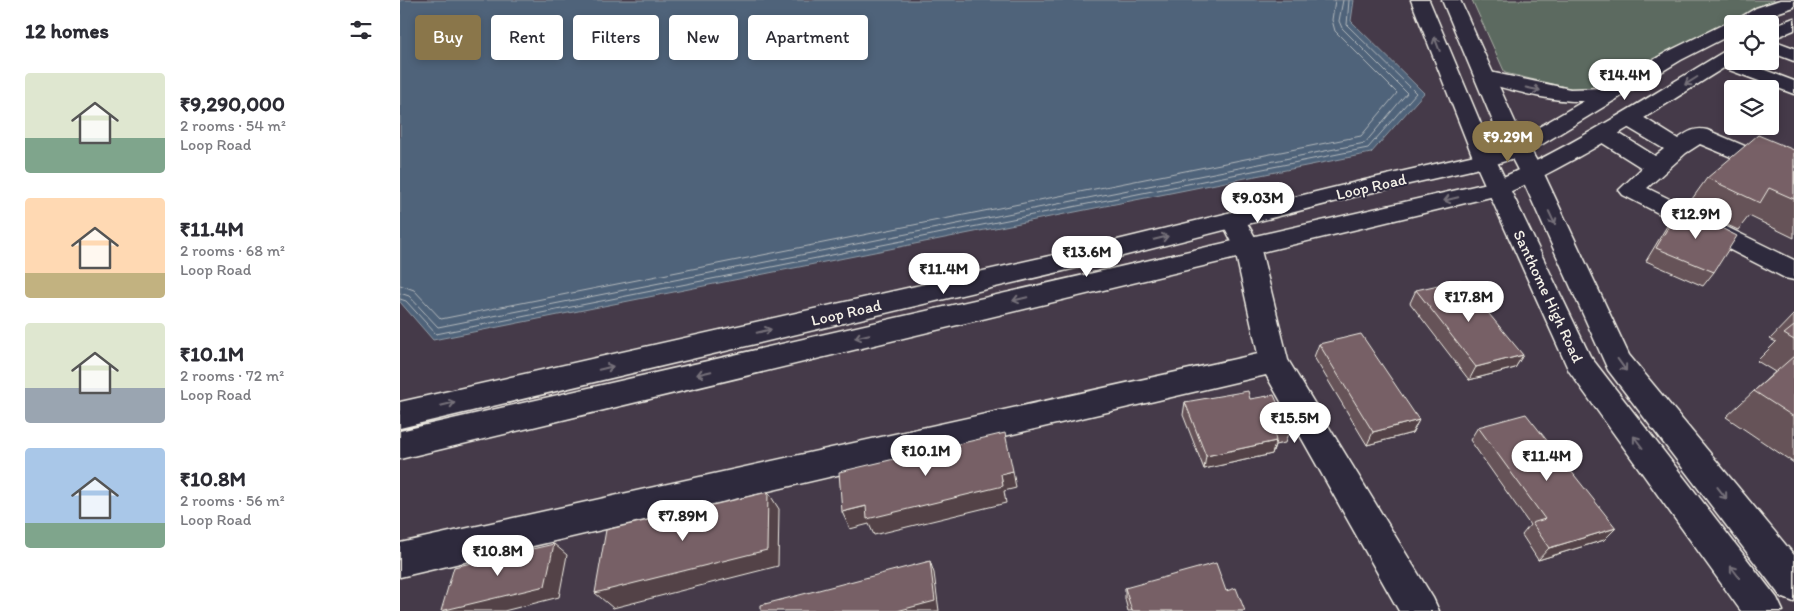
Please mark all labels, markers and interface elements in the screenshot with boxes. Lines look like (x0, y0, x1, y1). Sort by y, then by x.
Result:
chip: Buy (415, 15, 481, 60)
chip: Rent (491, 15, 563, 60)
chip: Filters (573, 15, 659, 60)
chip: New (669, 15, 738, 60)
chip: Apartment (748, 15, 868, 60)
map controls (1724, 15, 1779, 135)
button: locate (1724, 15, 1779, 70)
icon: filters (347, 16, 375, 44)
text: 12 homes (25, 18, 109, 43)
one-way arrow (1432, 37, 1441, 52)
pin: ₹14.4M (1584, 58, 1666, 101)
text: ₹14.4M (1600, 65, 1650, 84)
one-way arrow (1684, 75, 1698, 86)
button: layers (1724, 80, 1779, 135)
one-way arrow (1524, 84, 1540, 94)
text: ₹9,290,000 (180, 91, 285, 116)
icon: home (65, 93, 125, 153)
text: 2 rooms · 54 m² (180, 116, 286, 135)
pin: ₹9.29M (1467, 120, 1549, 163)
text: ₹9.29M (1483, 127, 1533, 146)
text: Loop Road (180, 135, 251, 154)
street label: Loop Road (1334, 169, 1408, 204)
pin: ₹9.03M (1217, 182, 1299, 224)
text: ₹9.03M (1232, 188, 1284, 207)
one-way arrow (1444, 195, 1460, 204)
pin: ₹12.9M (1655, 198, 1737, 240)
text: ₹12.9M (1672, 204, 1720, 223)
one-way arrow (1548, 210, 1558, 225)
text: ₹11.4M (180, 216, 244, 241)
icon: home (65, 218, 125, 278)
street label: Santhome High Road (1509, 227, 1588, 366)
one-way arrow (1152, 233, 1168, 242)
pin: ₹13.6M (1046, 236, 1128, 278)
text: 2 rooms · 68 m² (180, 241, 285, 260)
text: ₹13.6M (1063, 242, 1111, 261)
pin: ₹11.4M (903, 252, 985, 295)
text: ₹11.4M (920, 259, 968, 278)
text: Loop Road (180, 260, 251, 279)
pin: ₹17.8M (1428, 280, 1510, 323)
text: ₹17.8M (1445, 287, 1493, 306)
street label: Loop Road (809, 295, 883, 330)
one-way arrow (1013, 295, 1029, 304)
one-way arrow (756, 326, 772, 335)
one-way arrow (854, 332, 870, 341)
text: ₹10.1M (180, 341, 244, 366)
icon: home (65, 343, 125, 403)
one-way arrow (1616, 358, 1627, 371)
one-way arrow (597, 363, 613, 372)
text: 2 rooms · 72 m² (180, 366, 284, 385)
one-way arrow (696, 369, 712, 378)
text: Loop Road (180, 385, 251, 404)
one-way arrow (439, 399, 455, 408)
pin: ₹15.5M (1254, 402, 1336, 444)
text: ₹15.5M (1271, 408, 1319, 427)
pin: ₹10.1M (885, 434, 967, 477)
one-way arrow (1632, 436, 1643, 449)
pin: ₹11.4M (1506, 440, 1588, 482)
text: ₹10.1M (901, 441, 951, 460)
text: ₹11.4M (1523, 446, 1571, 465)
text: ₹10.8M (180, 466, 246, 491)
icon: home (65, 468, 125, 528)
one-way arrow (1717, 486, 1728, 499)
text: 2 rooms · 56 m² (180, 491, 285, 510)
pin: ₹7.89M (642, 500, 724, 542)
text: ₹7.89M (658, 506, 708, 525)
text: Loop Road (180, 510, 251, 529)
pin: ₹10.8M (457, 534, 539, 577)
text: ₹10.8M (473, 541, 523, 560)
one-way arrow (1730, 565, 1740, 579)

